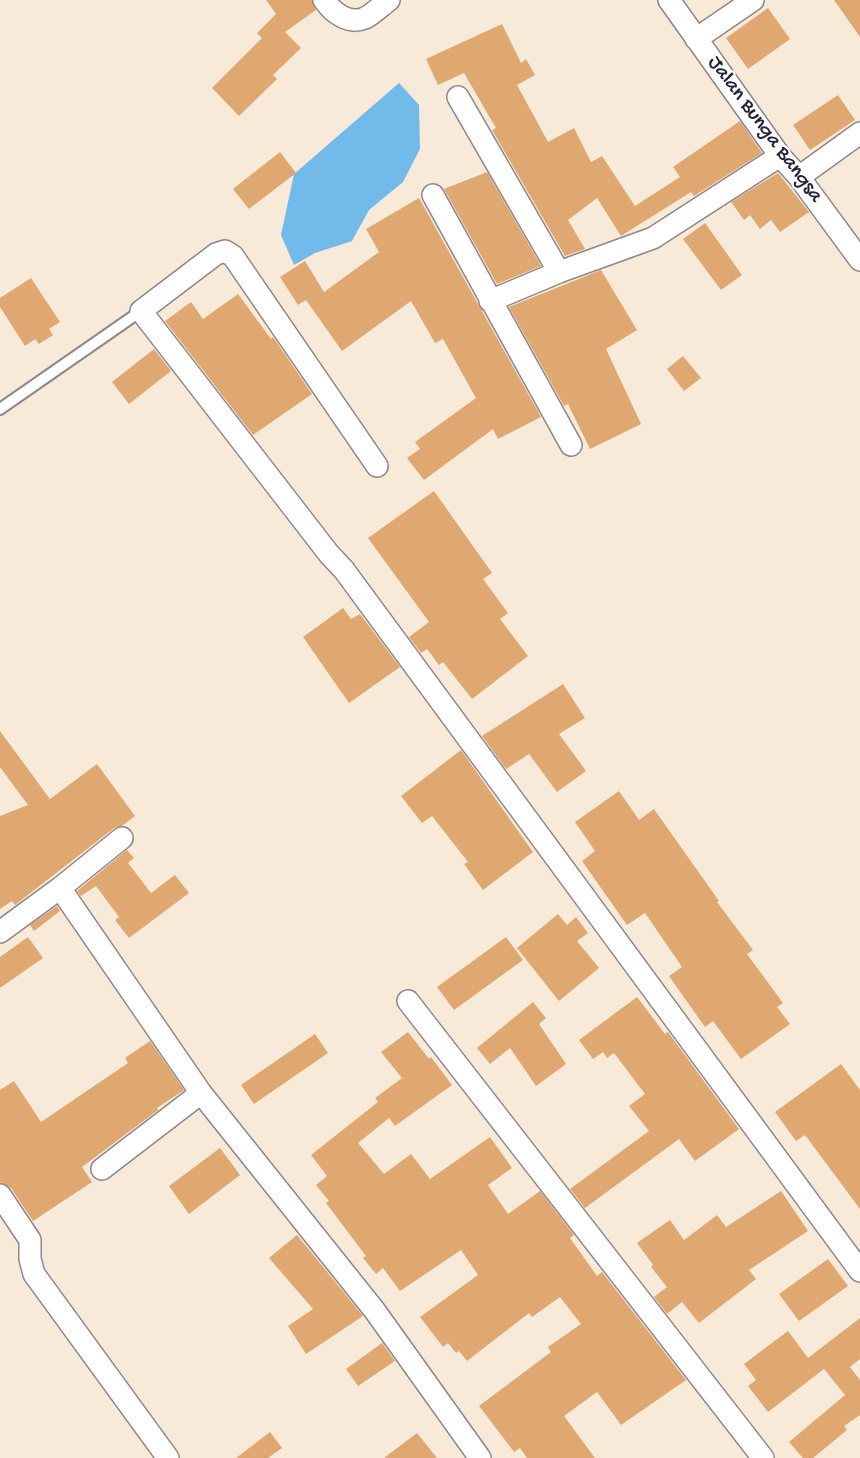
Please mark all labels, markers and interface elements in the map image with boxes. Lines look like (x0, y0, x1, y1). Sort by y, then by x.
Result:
street label: Jalan Bunga Bangsa (701, 52, 827, 208)

